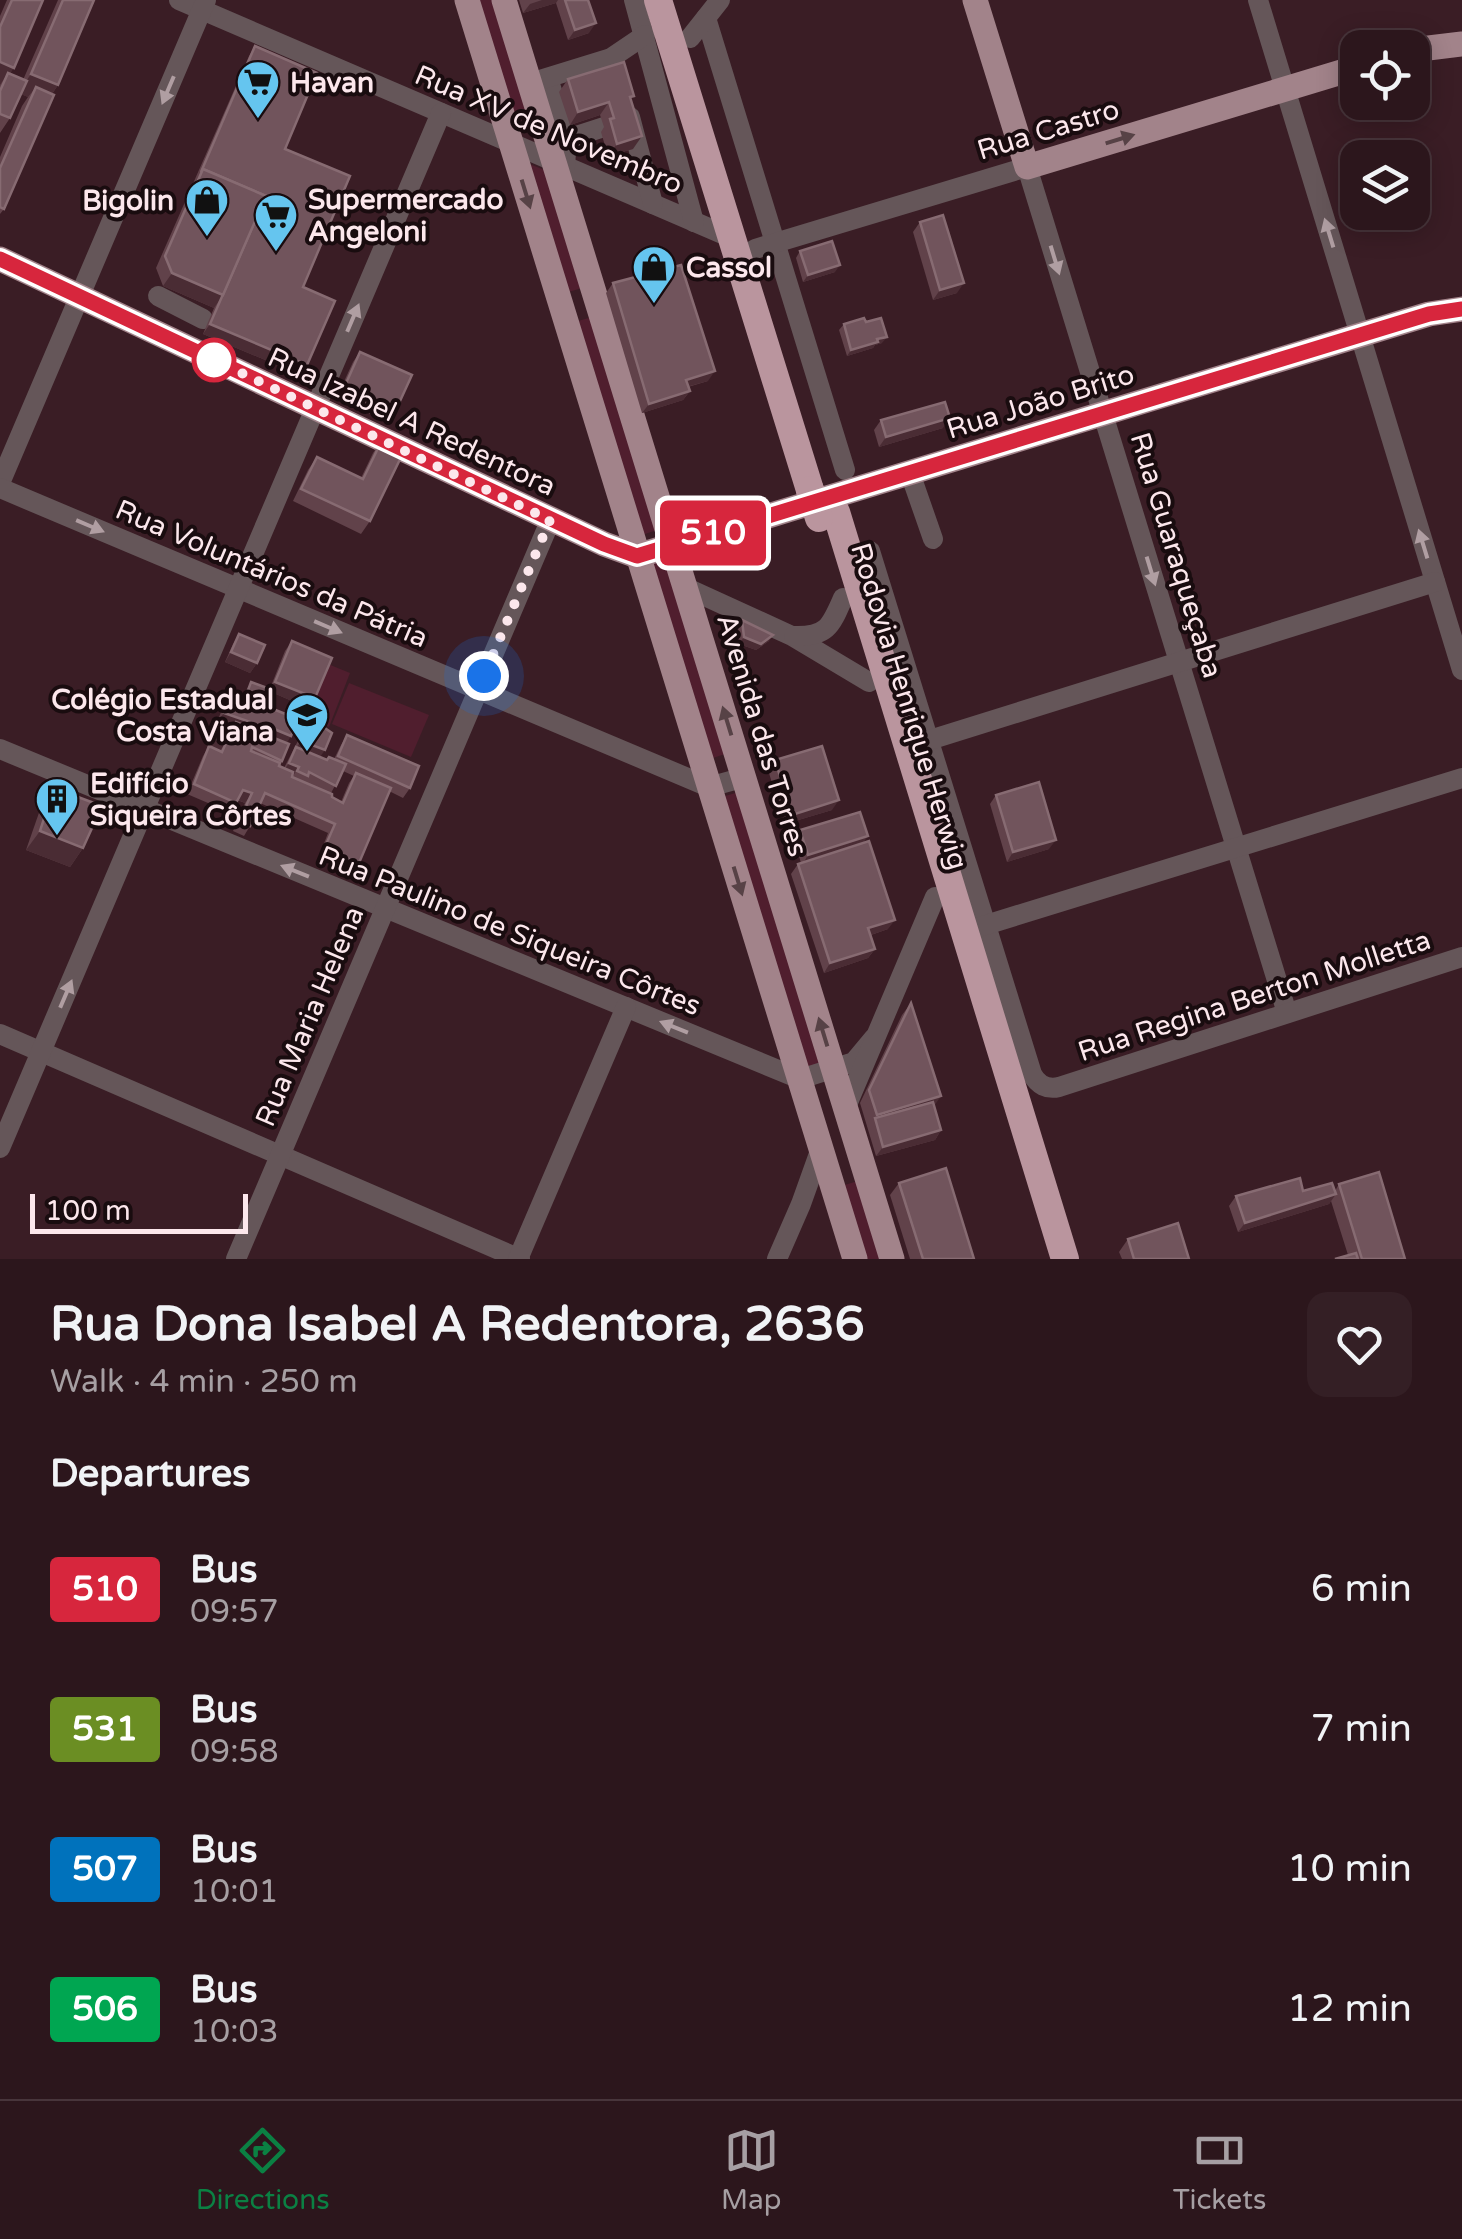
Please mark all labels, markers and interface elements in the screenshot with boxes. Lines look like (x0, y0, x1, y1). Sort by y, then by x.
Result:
map controls (1340, 30, 1430, 230)
button: locate (1340, 30, 1430, 120)
street label: Rua XV de Novembro (410, 58, 687, 202)
supermarket icon: Havan (235, 59, 281, 120)
place label: Havan (290, 66, 374, 100)
one-way arrow (159, 75, 175, 105)
street label: Rua Castro (973, 92, 1123, 168)
one-way arrow (1105, 131, 1136, 146)
button: layers (1340, 140, 1430, 230)
shop icon: Bigolin (184, 177, 230, 238)
one-way arrow (519, 179, 534, 209)
place label: Supermercado Angeloni (308, 183, 504, 249)
place label: Bigolin (82, 184, 174, 218)
supermarket icon: Supermercado Angeloni (253, 192, 299, 253)
one-way arrow (1321, 217, 1336, 247)
shop icon: Cassol (631, 244, 677, 305)
one-way arrow (1048, 245, 1063, 276)
place label: Cassol (686, 251, 772, 285)
one-way arrow (345, 303, 361, 333)
unlabelled marker (193, 339, 235, 381)
street label: Rua Izabel A Redentora (262, 340, 561, 504)
street label: Rua João Brito (942, 357, 1138, 447)
street label: Rua Guaraqueçaba (1122, 428, 1230, 682)
street label: Rua Voluntários da Pátria (110, 493, 433, 655)
line badge: 510 (656, 500, 770, 566)
text: 510 (680, 512, 746, 554)
one-way arrow (75, 518, 105, 534)
one-way arrow (1415, 528, 1430, 558)
street label: Rodovia Henrique Herwig (843, 539, 975, 874)
one-way arrow (1144, 556, 1159, 587)
street label: Avenida das Torres (709, 610, 815, 861)
one-way arrow (313, 619, 343, 635)
your location (459, 651, 509, 701)
place label: Colégio Estadual Costa Viana (51, 683, 274, 749)
school or university icon: Colégio Estadual Costa Viana (284, 692, 330, 753)
one-way arrow (719, 706, 734, 736)
place label: Edifício Siqueira Côrtes (90, 767, 292, 833)
building icon: Edifício Siqueira Côrtes (34, 776, 80, 837)
street label: Rua Paulino de Siqueira Côrtes (314, 839, 705, 1023)
one-way arrow (280, 862, 310, 878)
one-way arrow (731, 866, 746, 896)
street label: Rua Maria Helena (248, 901, 372, 1132)
street label: Rua Regina Berton Molletta (1074, 923, 1435, 1069)
one-way arrow (58, 979, 74, 1009)
one-way arrow (815, 1016, 830, 1047)
one-way arrow (659, 1019, 689, 1035)
scale bar (30, 1189, 248, 1234)
text: 100 m (45, 1194, 131, 1228)
button: heart (1307, 1292, 1412, 1397)
text: Rua Dona Isabel A Redentora, 2636 (50, 1296, 865, 1354)
text: Walk · 4 min · 250 m (50, 1363, 358, 1401)
text: Departures (50, 1451, 251, 1497)
text: Bus (190, 1547, 257, 1593)
text: 6 min (1311, 1566, 1412, 1612)
text: 510 (72, 1568, 138, 1610)
text: 09:57 (190, 1593, 279, 1631)
text: Bus (190, 1687, 257, 1733)
text: 7 min (1311, 1706, 1412, 1752)
text: 531 (72, 1708, 138, 1750)
text: 09:58 (190, 1733, 279, 1771)
text: Bus (190, 1827, 257, 1873)
text: 10 min (1287, 1846, 1412, 1892)
text: 507 (72, 1848, 138, 1890)
text: 10:01 (190, 1873, 279, 1911)
text: Bus (190, 1967, 257, 2013)
text: 12 min (1287, 1986, 1412, 2032)
text: 506 (72, 1988, 138, 2030)
text: 10:03 (190, 2013, 279, 2051)
tab: Directions (196, 2123, 330, 2217)
tab: Map (721, 2123, 781, 2217)
tab: Tickets (1173, 2123, 1266, 2217)

